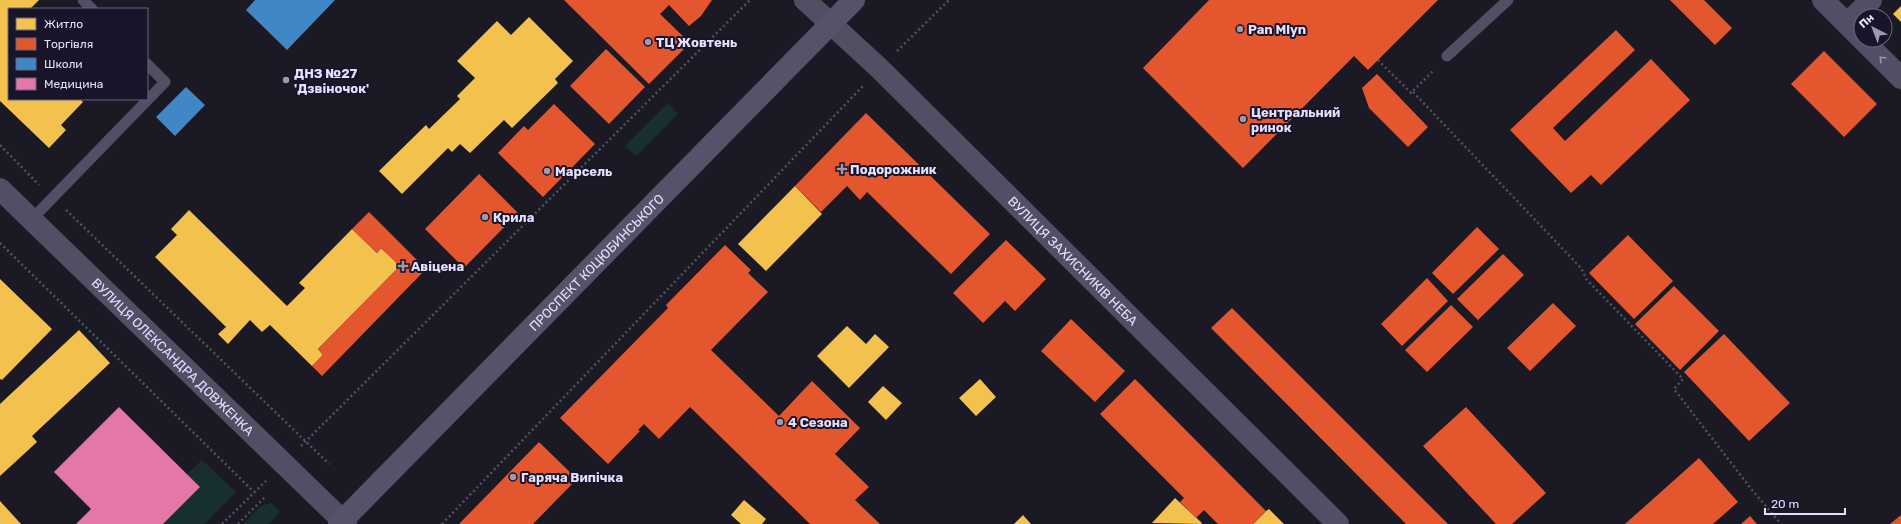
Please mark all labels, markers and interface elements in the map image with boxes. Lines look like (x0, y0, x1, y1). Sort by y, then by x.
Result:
legend (8, 8, 148, 100)
north arrow (1853, 8, 1893, 48)
text: Пн (1857, 11, 1877, 31)
text: Житло (44, 17, 83, 31)
place label: Pan Mlyn (1248, 22, 1306, 37)
marker: Pan Mlyn (1235, 24, 1245, 34)
place label: ТЦ Жовтень (656, 35, 737, 50)
text: Торгівля (44, 37, 93, 51)
marker: ТЦ Жовтень (643, 37, 653, 47)
one-way arrow (1879, 56, 1887, 64)
text: Школи (44, 57, 83, 71)
place label: ДНЗ №27 'Дзвіночок' (294, 66, 369, 96)
marker: ДНЗ №27 'Дзвіночок' (281, 75, 291, 85)
text: Медицина (44, 77, 103, 91)
place label: Центральний ринок (1251, 105, 1340, 135)
marker: Центральний ринок (1238, 114, 1248, 124)
place label: Подорожник (850, 162, 937, 177)
place label: Марсель (555, 164, 612, 179)
marker: Подорожник (837, 164, 847, 174)
marker: Марсель (542, 166, 552, 176)
street label: ПРОСПЕКТ КОЦЮБИНСЬКОГО (526, 191, 667, 334)
street label: ВУЛИЦЯ ЗАХИСНИКІВ НЕБА (1005, 194, 1141, 329)
place label: Крила (493, 210, 534, 225)
marker: Крила (480, 212, 490, 222)
place label: Авіцена (411, 259, 464, 274)
marker: Авіцена (398, 261, 408, 271)
street label: ВУЛИЦЯ ОЛЕКСАНДРА ДОВЖЕНКА (89, 275, 257, 439)
place label: 4 Сезона (788, 415, 848, 430)
marker: 4 Сезона (775, 417, 785, 427)
place label: Гаряча Випічка (521, 470, 623, 485)
marker: Гаряча Випічка (508, 472, 518, 482)
scale bar (1765, 490, 1845, 516)
text: 20 m (1771, 497, 1799, 511)

